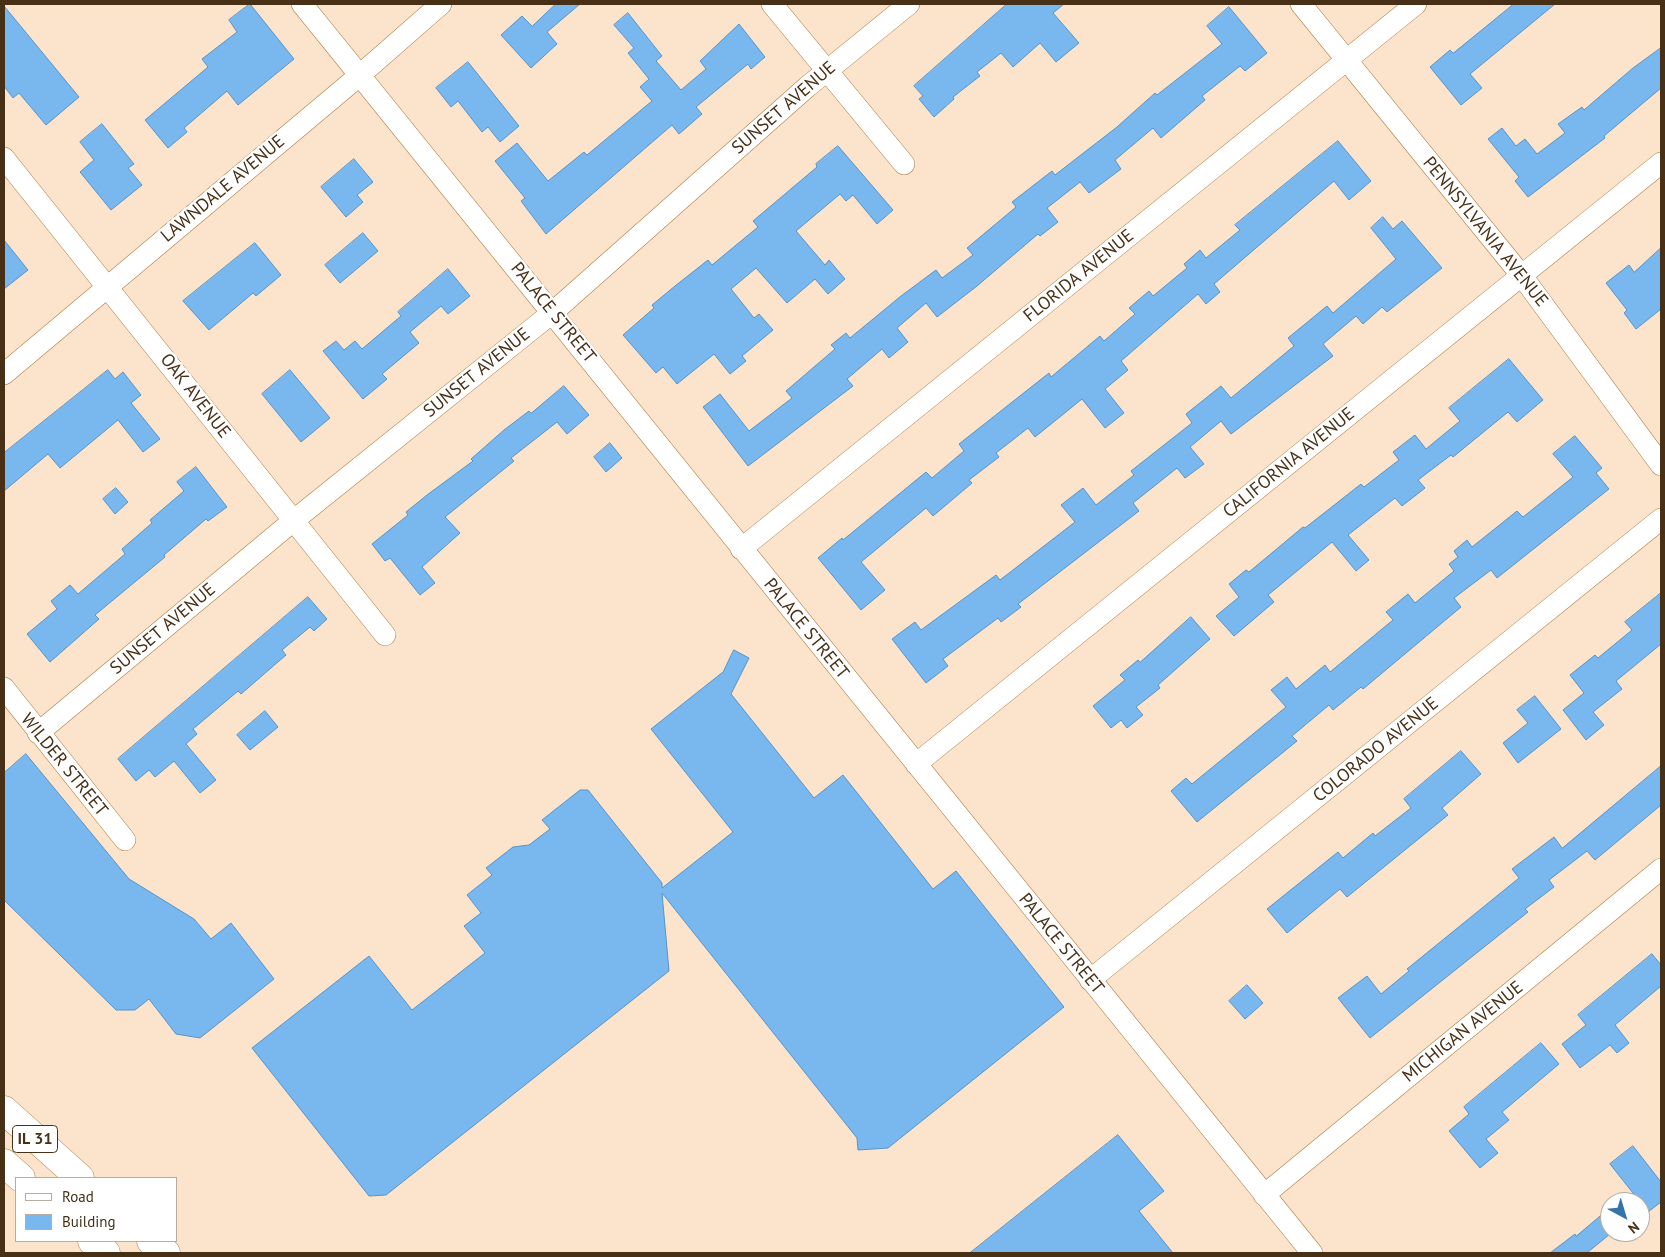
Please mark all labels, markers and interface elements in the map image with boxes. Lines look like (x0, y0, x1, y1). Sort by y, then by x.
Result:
street label: SUNSET AVENUE (728, 57, 840, 159)
street label: LAWNDALE AVENUE (157, 131, 289, 247)
street label: PENNSYLVANIA AVENUE (1418, 153, 1552, 311)
street label: FLORIDA AVENUE (1020, 225, 1138, 327)
street label: PALACE STREET (506, 258, 600, 368)
street label: SUNSET AVENUE (419, 324, 535, 422)
street label: OAK AVENUE (155, 349, 235, 443)
street label: CALIFORNIA AVENUE (1219, 403, 1359, 523)
street label: PALACE STREET (759, 574, 853, 684)
street label: SUNSET AVENUE (106, 579, 220, 679)
street label: COLORADO AVENUE (1309, 693, 1443, 807)
street label: WILDER STREET (16, 709, 112, 821)
street label: PALACE STREET (1014, 889, 1108, 999)
street label: MICHIGAN AVENUE (1398, 977, 1528, 1087)
road number: IL 31 (12, 1126, 58, 1152)
legend (15, 1177, 178, 1242)
text: Road (62, 1187, 94, 1206)
north arrow (1600, 1192, 1650, 1242)
text: Building (62, 1212, 116, 1231)
text: N (1625, 1218, 1643, 1238)

